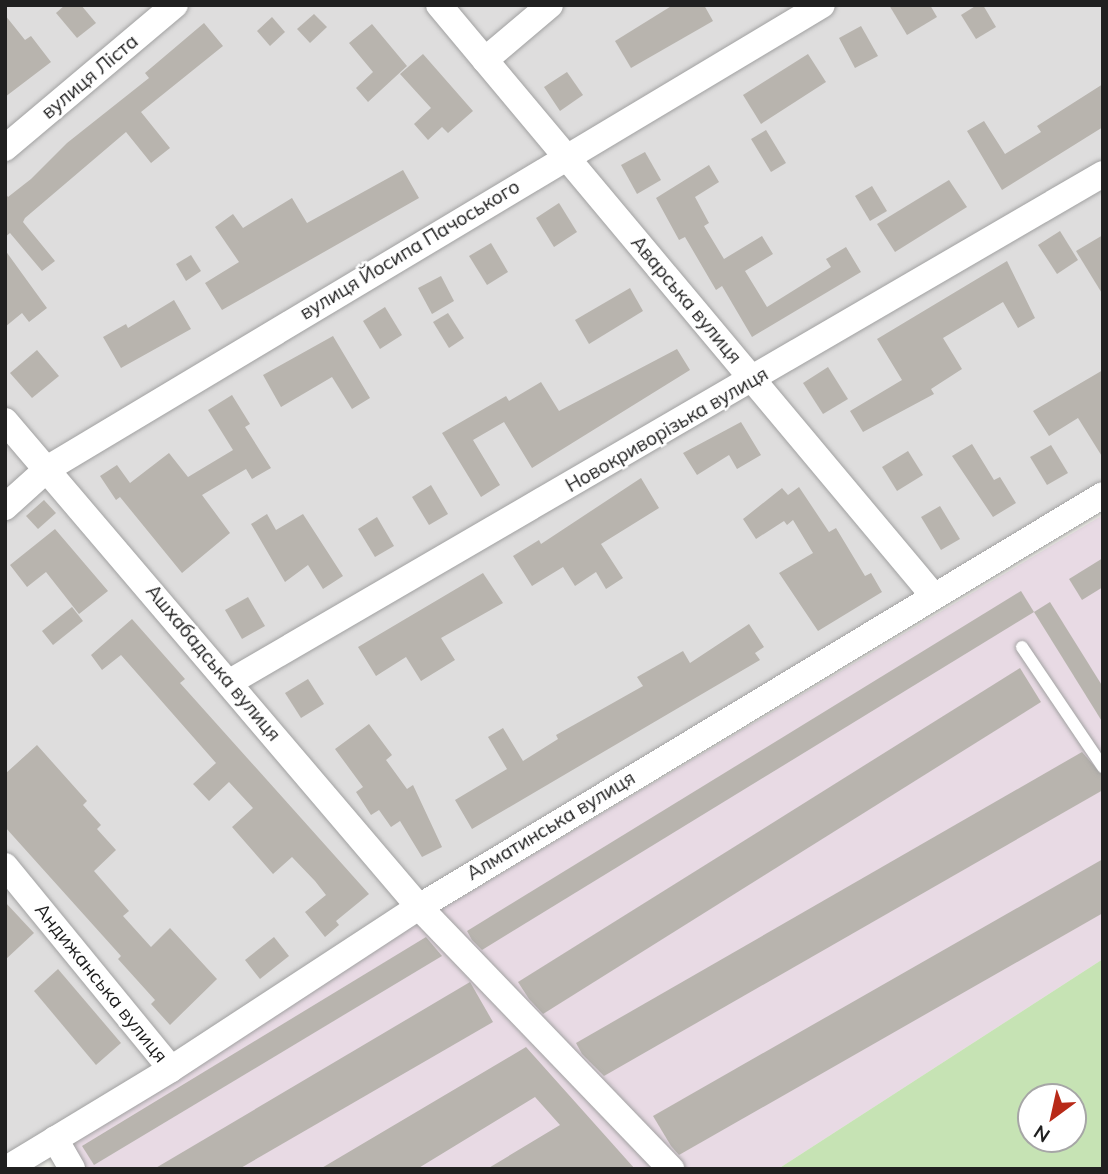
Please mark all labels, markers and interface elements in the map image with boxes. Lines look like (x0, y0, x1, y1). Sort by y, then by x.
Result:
street label: вулиця Ліста (37, 30, 143, 124)
street label: вулиця Йосипа Пачоського (296, 175, 524, 325)
street label: Аварська вулиця (626, 232, 746, 368)
street label: Новокриворізька вулиця (562, 363, 772, 497)
street label: Ашхабадська вулиця (141, 580, 285, 746)
street label: Алматинська вулиця (463, 767, 639, 885)
street label: Андижанська вулиця (30, 899, 172, 1067)
north arrow (1017, 1083, 1087, 1153)
text: N (1029, 1120, 1054, 1148)

